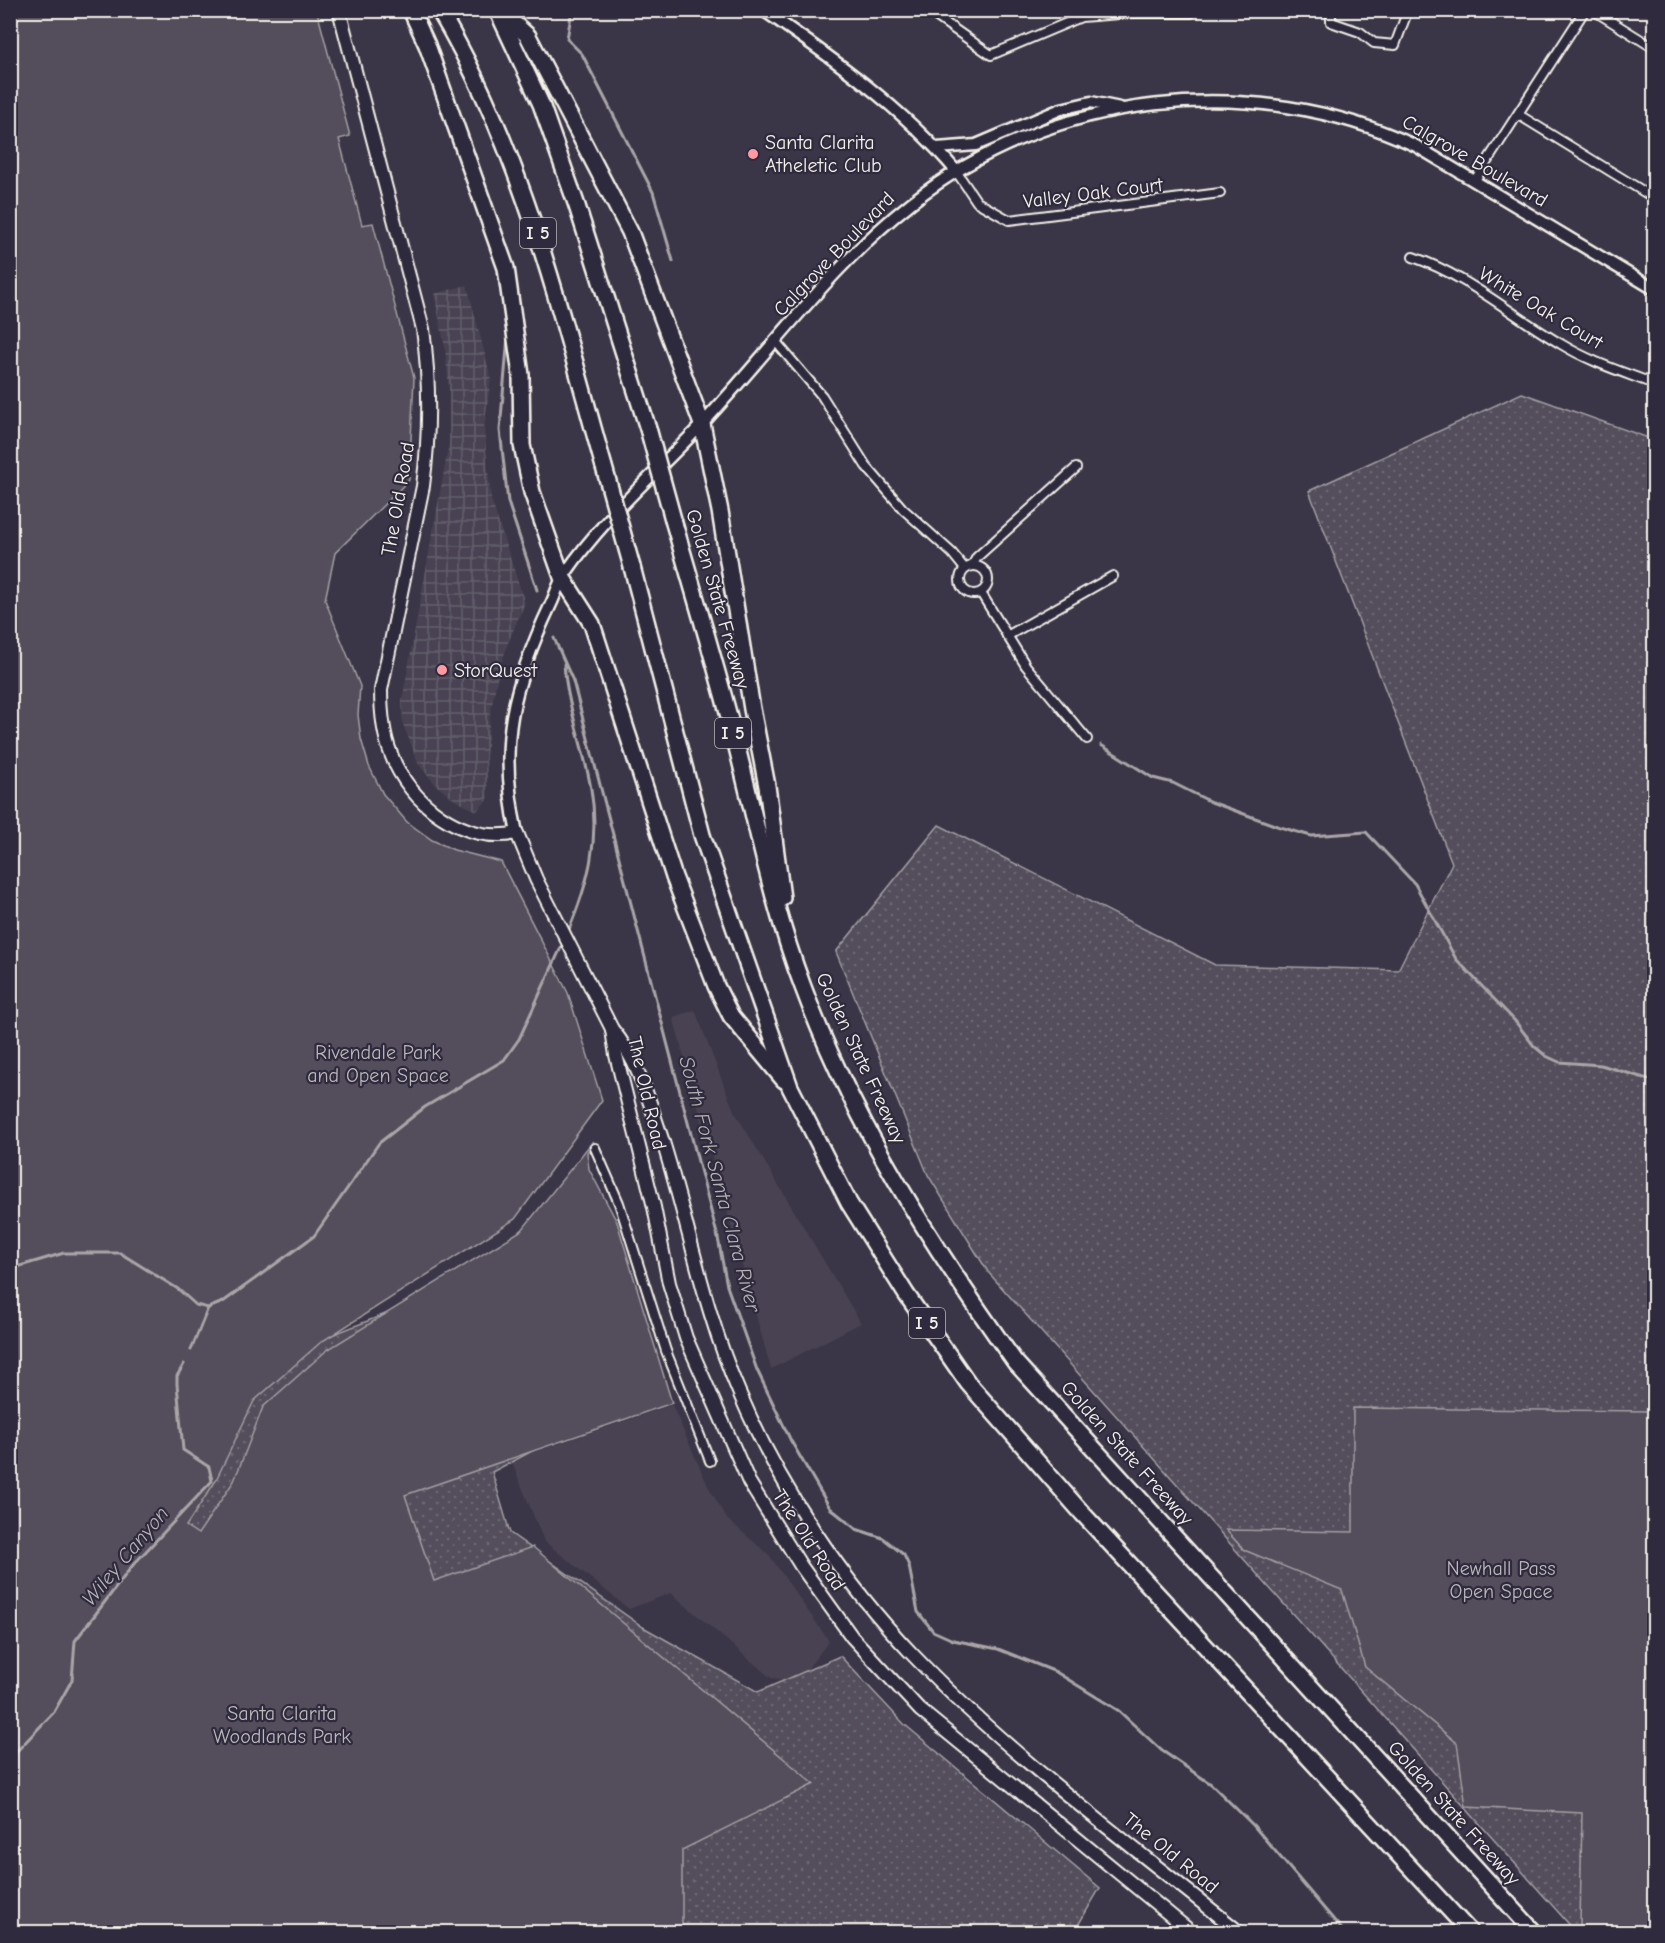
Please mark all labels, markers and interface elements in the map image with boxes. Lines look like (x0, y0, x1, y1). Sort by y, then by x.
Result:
street label: Calgrove Boulevard (1398, 110, 1552, 212)
place label: Santa Clarita Atheletic Club (765, 131, 882, 177)
marker: Santa Clarita Atheletic Club (746, 147, 760, 161)
street label: Valley Oak Court (1022, 173, 1165, 213)
street label: Calgrove Boulevard (769, 187, 899, 321)
road number: I 5 (520, 218, 556, 248)
street label: White Oak Court (1475, 262, 1608, 355)
street label: The Old Road (377, 440, 419, 558)
street label: Golden State Freeway (681, 506, 755, 692)
place label: StorQuest (454, 659, 538, 682)
marker: StorQuest (435, 663, 449, 677)
road number: I 5 (715, 718, 751, 748)
street label: Golden State Freeway (811, 969, 911, 1147)
street label: The Old Road (623, 1034, 671, 1152)
park label: Rivendale Park and Open Space (307, 1041, 449, 1087)
water label: South Fork Santa Clara River (674, 1053, 766, 1316)
road number: I 5 (909, 1308, 945, 1338)
street label: Golden State Freeway (1056, 1376, 1198, 1530)
street label: The Old Road (768, 1485, 850, 1595)
water label: Wiley Canyon (77, 1502, 173, 1610)
park label: Newhall Pass Open Space (1447, 1557, 1555, 1603)
park label: Santa Clarita Woodlands Park (213, 1702, 351, 1748)
street label: Golden State Freeway (1383, 1736, 1525, 1890)
street label: The Old Road (1119, 1808, 1223, 1898)

